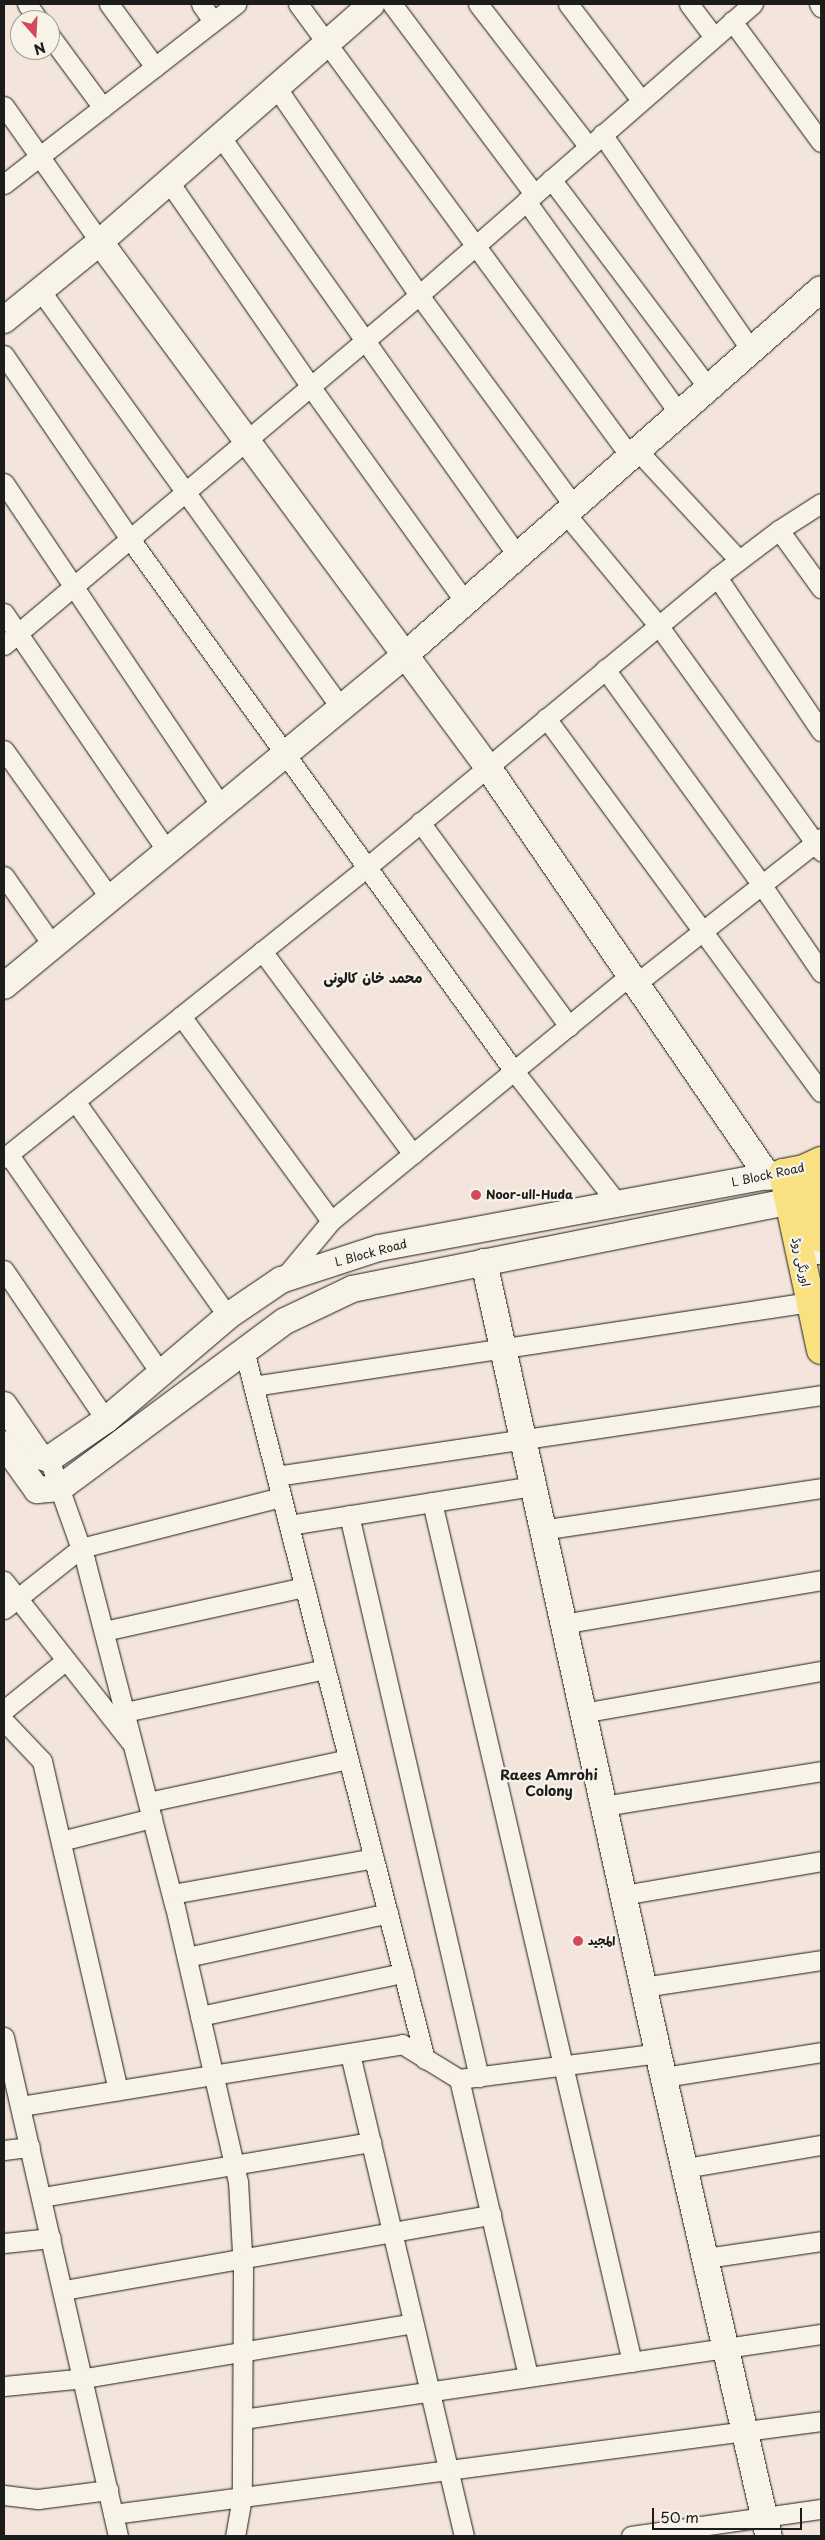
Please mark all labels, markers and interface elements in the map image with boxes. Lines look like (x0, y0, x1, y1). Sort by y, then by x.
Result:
north arrow (10, 10, 60, 60)
text: N (31, 37, 48, 60)
district label: محمد خان کالونی (323, 970, 423, 986)
street label: L Block Road (730, 1160, 806, 1190)
place label: Noor-ull-Huda (486, 1188, 573, 1202)
marker: Noor-ull-Huda (470, 1189, 482, 1201)
street label: L Block Road (333, 1236, 409, 1270)
street label: اورنگی روڈ (789, 1236, 813, 1288)
district label: Raees Amrohi Colony (500, 1767, 598, 1800)
place label: المجید (588, 1934, 615, 1948)
marker: المجید (572, 1935, 584, 1947)
scale bar (655, 2498, 805, 2530)
text: 50 m (660, 2505, 699, 2528)

